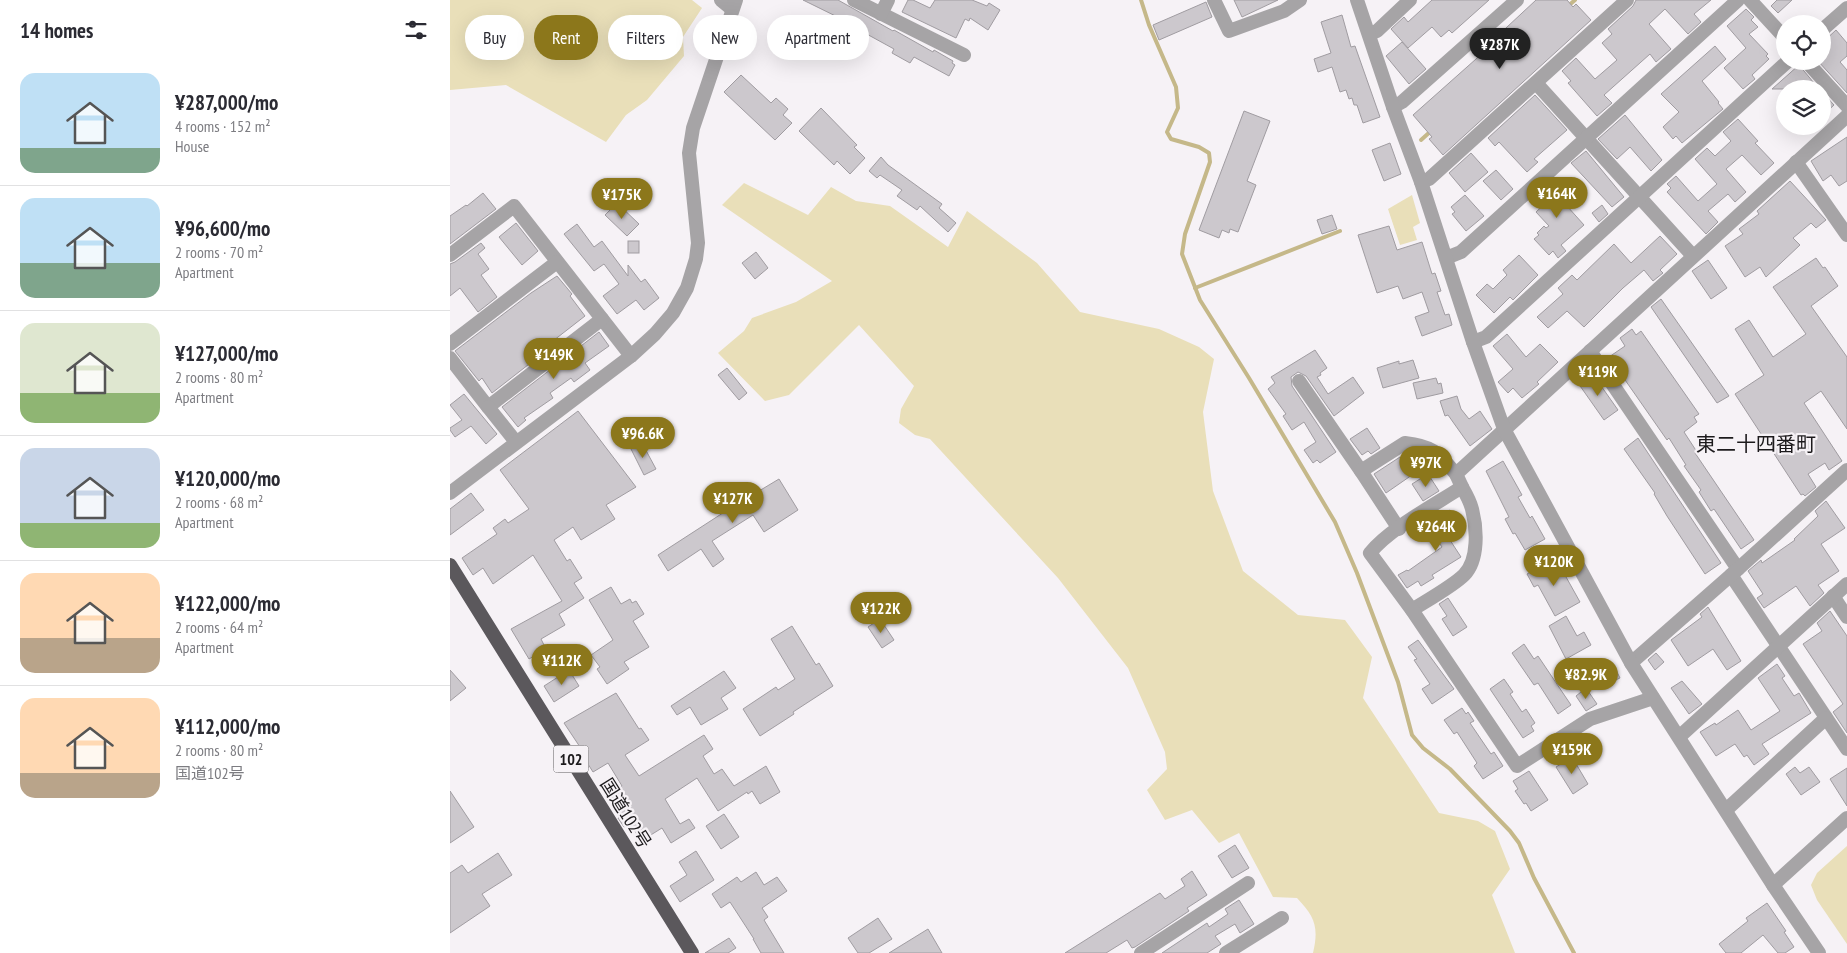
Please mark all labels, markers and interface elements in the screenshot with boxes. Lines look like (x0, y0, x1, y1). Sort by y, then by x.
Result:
chip: Buy (465, 15, 524, 60)
chip: Rent (534, 15, 598, 60)
chip: Filters (608, 15, 683, 60)
chip: New (693, 15, 757, 60)
chip: Apartment (767, 15, 869, 60)
map controls (1776, 15, 1831, 135)
button: locate (1776, 15, 1831, 70)
icon: filters (402, 16, 430, 44)
text: 14 homes (20, 17, 93, 44)
pin: ¥287K (1465, 28, 1535, 70)
text: ¥287K (1481, 34, 1519, 54)
button: layers (1776, 80, 1831, 135)
text: ¥287,000/mo (175, 89, 278, 116)
icon: home (60, 93, 120, 153)
text: 4 rooms · 152 m² (175, 116, 271, 136)
text: House (175, 136, 209, 156)
pin: ¥164K (1522, 176, 1592, 219)
pin: ¥175K (587, 178, 657, 220)
text: ¥164K (1538, 183, 1576, 203)
text: ¥175K (603, 184, 641, 204)
text: ¥96,600/mo (175, 215, 270, 242)
icon: home (60, 218, 120, 278)
text: 2 rooms · 70 m² (175, 242, 263, 262)
text: Apartment (175, 262, 234, 282)
pin: ¥149K (519, 338, 589, 380)
text: ¥127,000/mo (175, 340, 278, 367)
icon: home (60, 343, 120, 403)
text: ¥149K (535, 344, 573, 364)
pin: ¥119K (1563, 354, 1633, 397)
text: ¥119K (1579, 361, 1617, 381)
text: 2 rooms · 80 m² (175, 367, 263, 387)
text: Apartment (175, 387, 234, 407)
pin: ¥96.6K (602, 416, 684, 459)
text: ¥96.6K (622, 423, 664, 443)
district label: 東二十四番町 (1696, 431, 1816, 457)
pin: ¥97K (1396, 446, 1456, 488)
text: ¥97K (1410, 452, 1442, 472)
text: ¥120,000/mo (175, 465, 280, 492)
icon: home (60, 468, 120, 528)
pin: ¥127K (698, 482, 768, 524)
text: ¥127K (714, 488, 752, 508)
text: 2 rooms · 68 m² (175, 492, 263, 512)
pin: ¥264K (1401, 510, 1471, 552)
text: Apartment (175, 512, 234, 532)
text: ¥264K (1417, 516, 1455, 536)
pin: ¥120K (1519, 544, 1589, 587)
text: ¥120K (1535, 551, 1573, 571)
text: ¥122,000/mo (175, 590, 280, 617)
pin: ¥122K (846, 592, 916, 634)
icon: home (60, 593, 120, 653)
text: ¥122K (862, 598, 900, 618)
text: 2 rooms · 64 m² (175, 617, 263, 637)
text: Apartment (175, 637, 234, 657)
pin: ¥112K (527, 644, 597, 686)
text: ¥112K (543, 650, 581, 670)
pin: ¥82.9K (1545, 658, 1627, 700)
text: ¥82.9K (1565, 664, 1607, 684)
text: ¥112,000/mo (175, 713, 280, 740)
icon: home (60, 718, 120, 778)
pin: ¥159K (1537, 732, 1607, 775)
text: ¥159K (1553, 739, 1591, 759)
text: 2 rooms · 80 m² (175, 740, 263, 760)
road number: 102 (554, 746, 588, 772)
text: 国道102号 (175, 763, 245, 783)
street label: 国道102号 (595, 774, 657, 852)

